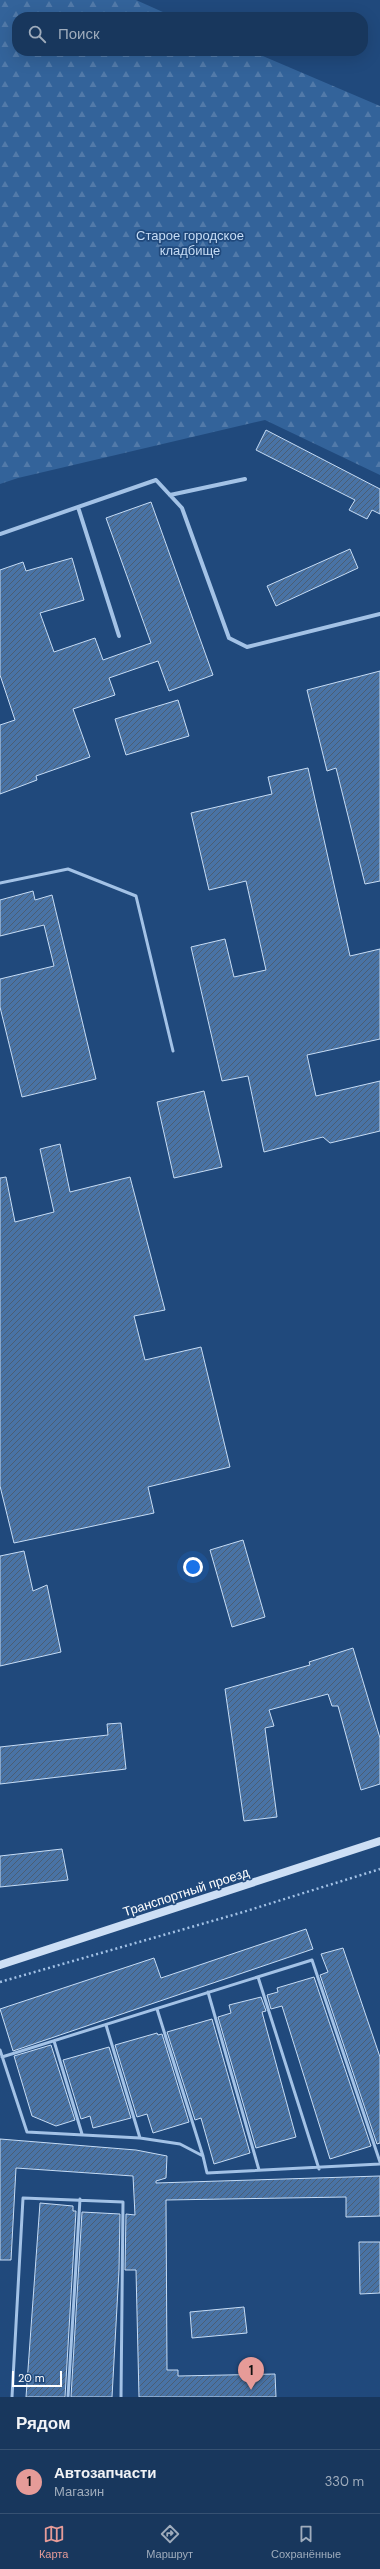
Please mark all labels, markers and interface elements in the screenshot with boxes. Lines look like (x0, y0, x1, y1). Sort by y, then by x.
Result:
search box (12, 12, 368, 56)
icon: search (26, 23, 48, 45)
text: Поиск (58, 24, 100, 44)
park label: Старое городское кладбище (136, 227, 244, 259)
your location (183, 1557, 203, 1577)
street label: Транспортный проезд (121, 1863, 252, 1920)
pin: 1 (238, 2357, 264, 2390)
scale bar (12, 2369, 62, 2388)
text: 20 m (18, 2371, 44, 2385)
text: Рядом (16, 2412, 71, 2434)
text: Автозапчасти (54, 2463, 157, 2483)
text: 1 (27, 2473, 31, 2490)
text: 330 m (325, 2473, 364, 2490)
text: Магазин (54, 2483, 104, 2500)
tab: Карта (39, 2523, 68, 2561)
tab: Маршрут (146, 2523, 193, 2561)
tab: Сохранённые (271, 2523, 341, 2561)

